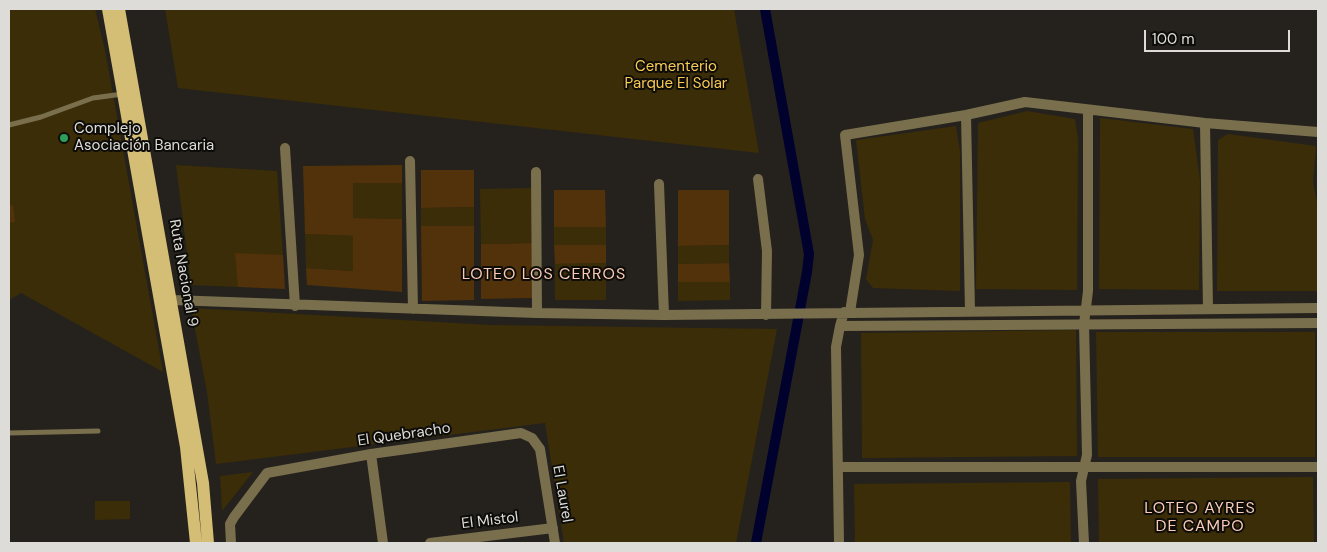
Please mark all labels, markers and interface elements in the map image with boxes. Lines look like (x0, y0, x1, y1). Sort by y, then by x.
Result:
scale bar (1147, 20, 1293, 52)
text: 100 m (1152, 29, 1195, 49)
park label: Cementerio Parque El Solar (625, 58, 727, 93)
place label: Complejo Asociación Bancaria (74, 120, 214, 155)
marker: Complejo Asociación Bancaria (58, 132, 70, 144)
street label: Ruta Nacional 9 (165, 218, 201, 328)
district label: LOTEO LOS CERROS (460, 265, 628, 285)
street label: El Quebracho (356, 420, 452, 450)
street label: El Laurel (548, 464, 576, 524)
district label: LOTEO AYRES DE CAMPO (1143, 499, 1257, 537)
street label: El Mistol (461, 509, 519, 533)

